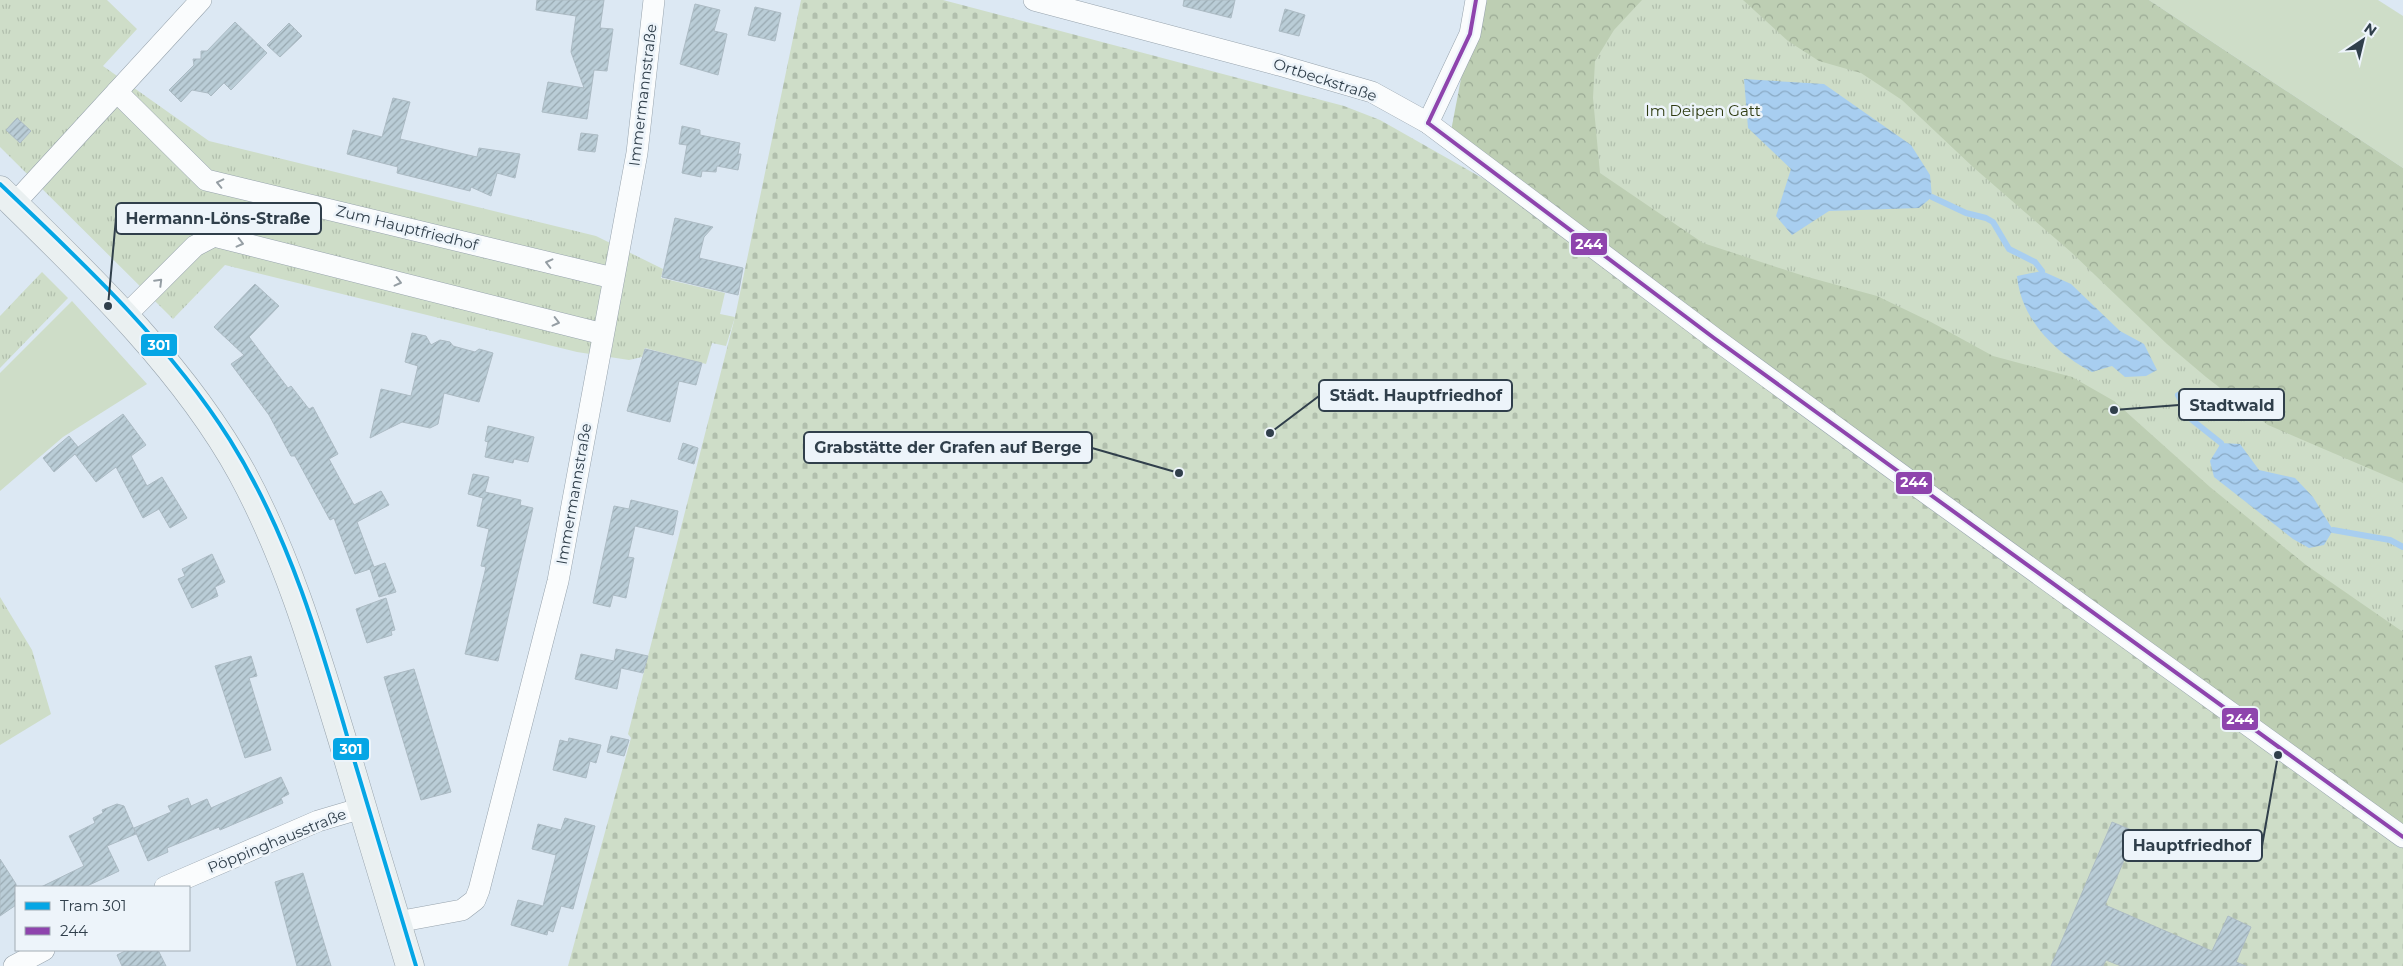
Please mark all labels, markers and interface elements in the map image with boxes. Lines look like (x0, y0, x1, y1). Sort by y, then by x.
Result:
north arrow (2338, 15, 2388, 65)
text: N (2361, 19, 2380, 40)
street label: Immermannstraße (624, 23, 661, 167)
street label: Ortbeckstraße (1271, 54, 1379, 105)
park label: Im Deipen Gatt (1645, 101, 1761, 120)
one-way arrow (216, 178, 225, 189)
street label: Zum Hauptfriedhof (334, 201, 481, 255)
callout: Hermann-Löns-Straße (116, 203, 321, 234)
text: Hermann-Löns-Straße (126, 209, 310, 228)
line badge: 244 (1570, 232, 1608, 256)
text: 244 (1575, 235, 1603, 253)
one-way arrow (236, 237, 245, 248)
one-way arrow (545, 258, 554, 269)
one-way arrow (394, 276, 403, 287)
one-way arrow (153, 278, 162, 287)
one-way arrow (551, 316, 560, 327)
line badge: 301 (140, 333, 178, 357)
text: 301 (146, 336, 171, 354)
callout: Städt. Hauptfriedhof (1319, 380, 1512, 411)
text: Städt. Hauptfriedhof (1330, 386, 1503, 405)
callout: Stadtwald (2179, 389, 2284, 420)
text: Stadtwald (2189, 396, 2275, 415)
street label: Immermannstraße (552, 422, 595, 566)
callout: Grabstätte der Grafen auf Berge (804, 432, 1092, 463)
text: Grabstätte der Grafen auf Berge (814, 438, 1082, 457)
line badge: 244 (1895, 471, 1933, 495)
text: 244 (1900, 473, 1928, 491)
line badge: 244 (2221, 707, 2259, 731)
text: 244 (2226, 710, 2254, 728)
line badge: 301 (332, 737, 370, 761)
text: 301 (338, 740, 363, 758)
street label: Pöppinghausstraße (205, 804, 349, 877)
callout: Hauptfriedhof (2123, 830, 2262, 861)
text: Hauptfriedhof (2133, 836, 2252, 855)
legend (15, 886, 190, 951)
text: Tram 301 (60, 896, 126, 915)
text: 244 (60, 921, 88, 940)

